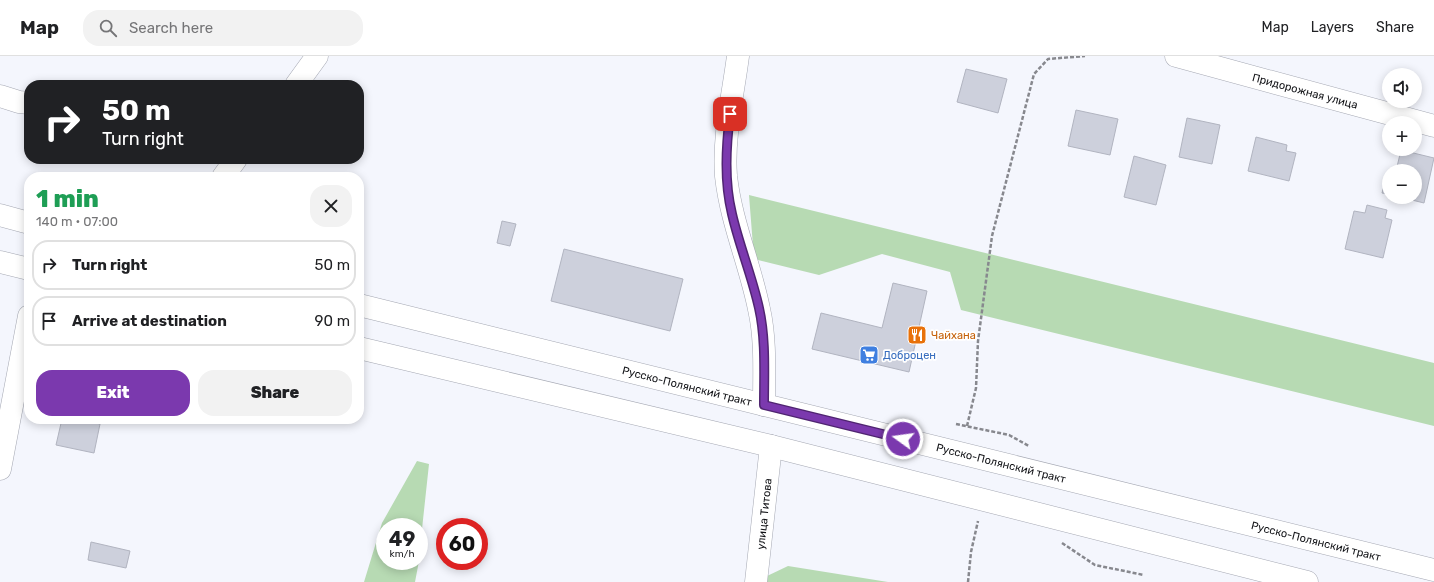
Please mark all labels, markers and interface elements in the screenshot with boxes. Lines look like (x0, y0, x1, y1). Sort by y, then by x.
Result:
search box (83, 10, 363, 46)
text: Map (20, 16, 59, 39)
icon: search (97, 17, 119, 39)
text: Search here (129, 19, 213, 37)
text: Map (1262, 19, 1289, 36)
text: Layers (1311, 19, 1354, 36)
text: Share (1376, 19, 1414, 36)
map controls (1382, 68, 1422, 204)
button: sound (1382, 68, 1422, 108)
street label: Придорожная улица (1251, 71, 1359, 112)
text: 50 m (102, 94, 171, 127)
icon: right (36, 96, 88, 148)
pin (713, 97, 747, 131)
icon: arrive (719, 103, 741, 125)
button: + (1382, 116, 1422, 156)
text: Turn right (102, 128, 184, 150)
button: − (1382, 164, 1422, 204)
text: 1 min (36, 185, 99, 213)
button: close (310, 185, 352, 227)
text: 140 m · 07:00 (36, 214, 118, 229)
icon: right (38, 254, 60, 276)
text: Turn right (72, 256, 147, 274)
text: 50 m (315, 256, 350, 274)
icon: arrive (38, 310, 60, 332)
text: Arrive at destination (72, 312, 227, 330)
text: 90 m (315, 312, 350, 330)
restaurant icon: Чайхана (906, 324, 928, 346)
place label: Чайхана (931, 329, 976, 342)
supermarket icon: Доброцен (858, 344, 880, 366)
place label: Доброцен (883, 349, 936, 362)
street label: Русско-Полянский тракт (621, 364, 753, 409)
button: Exit (36, 370, 190, 416)
button: Share (198, 370, 352, 416)
position arrow (882, 418, 924, 460)
street label: Русско-Полянский тракт (935, 441, 1067, 486)
street label: улица Титова (754, 478, 775, 550)
speed limit sign: 60 (436, 518, 488, 570)
street label: Русско-Полянский тракт (1250, 519, 1382, 564)
text: 49 (389, 527, 415, 551)
text: km/h (390, 548, 414, 560)

